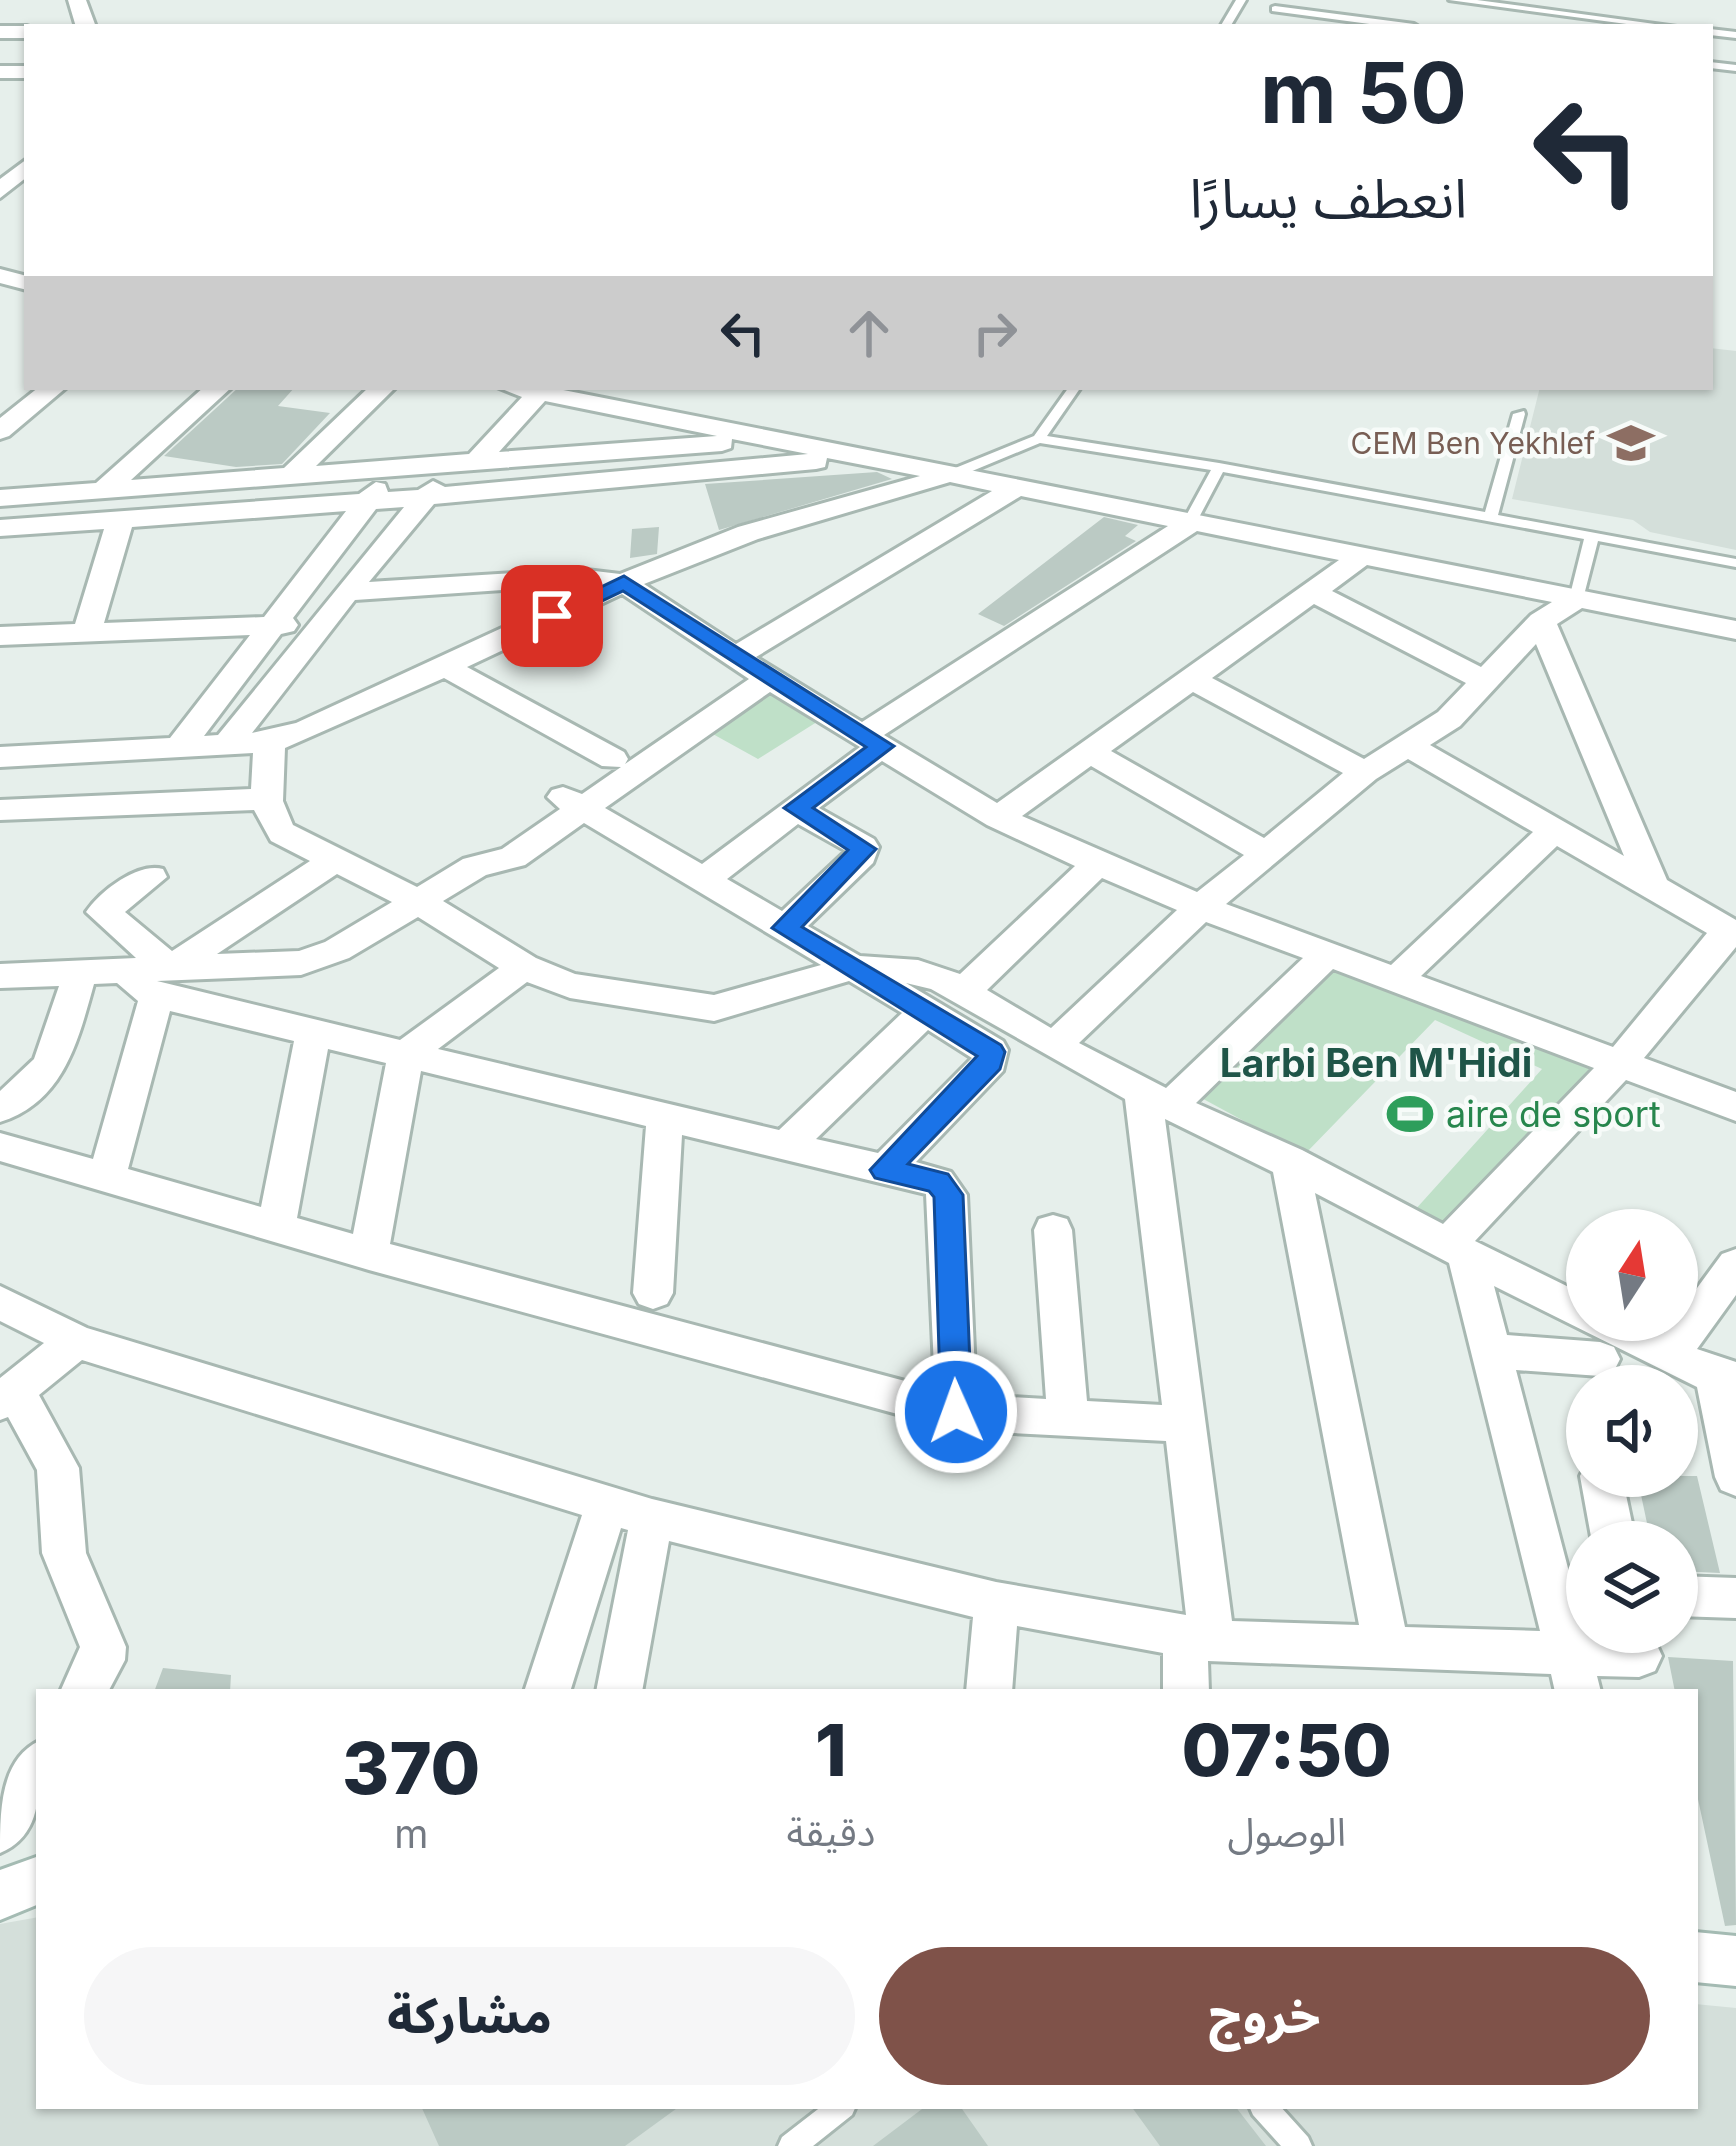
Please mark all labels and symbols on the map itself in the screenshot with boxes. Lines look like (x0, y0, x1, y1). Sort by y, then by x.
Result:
school or university icon: CEM Ben Yekhlef (1606, 418, 1656, 468)
place label: CEM Ben Yekhlef (1351, 425, 1595, 461)
pin (501, 565, 603, 667)
district label: Larbi Ben M'Hidi (1220, 1039, 1532, 1086)
sports icon: aire de sport (1385, 1089, 1435, 1139)
place label: aire de sport (1446, 1092, 1661, 1136)
north arrow (1566, 1209, 1698, 1341)
position arrow (893, 1349, 1019, 1475)

